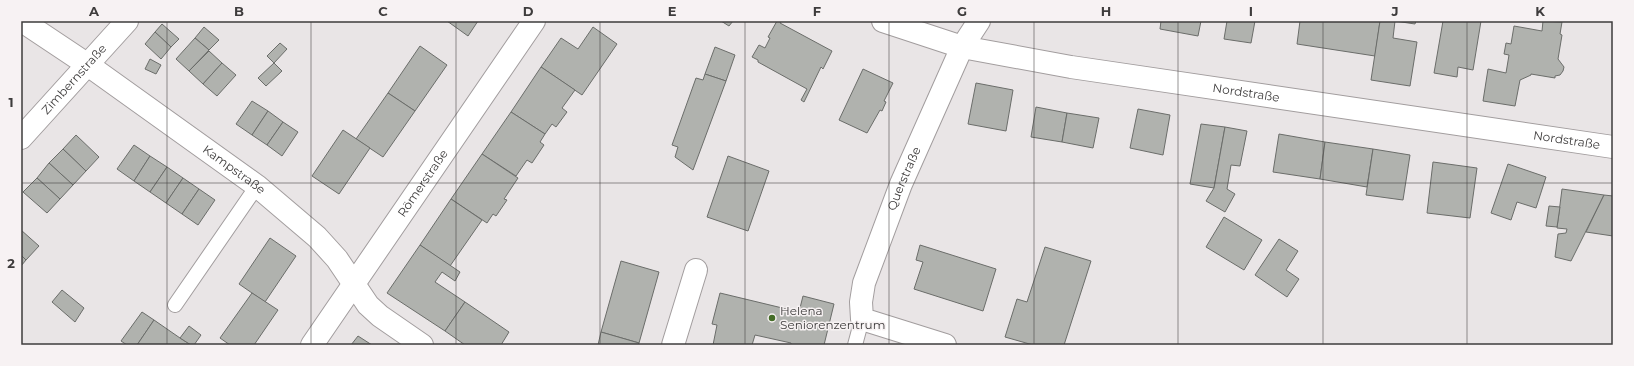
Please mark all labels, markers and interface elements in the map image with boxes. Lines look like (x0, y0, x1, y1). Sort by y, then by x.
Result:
text: A (88, 3, 100, 19)
text: B (234, 3, 244, 19)
text: C (378, 3, 388, 19)
text: D (523, 3, 534, 19)
text: E (668, 3, 677, 19)
text: F (813, 3, 821, 19)
text: G (957, 3, 967, 19)
text: H (1101, 3, 1111, 19)
text: I (1249, 3, 1253, 19)
text: J (1390, 3, 1399, 19)
text: K (1535, 3, 1545, 19)
street label: Zimbernstraße (38, 41, 109, 117)
street label: Nordstraße (1212, 80, 1281, 105)
text: 1 (8, 94, 14, 110)
street label: Nordstraße (1532, 127, 1601, 152)
street label: Kampstraße (200, 142, 269, 197)
street label: Querstraße (884, 144, 924, 212)
street label: Römerstraße (394, 146, 451, 220)
text: 2 (7, 255, 15, 271)
place label: Helena Seniorenzentrum (780, 303, 885, 332)
marker: Helena Seniorenzentrum (767, 313, 777, 323)

